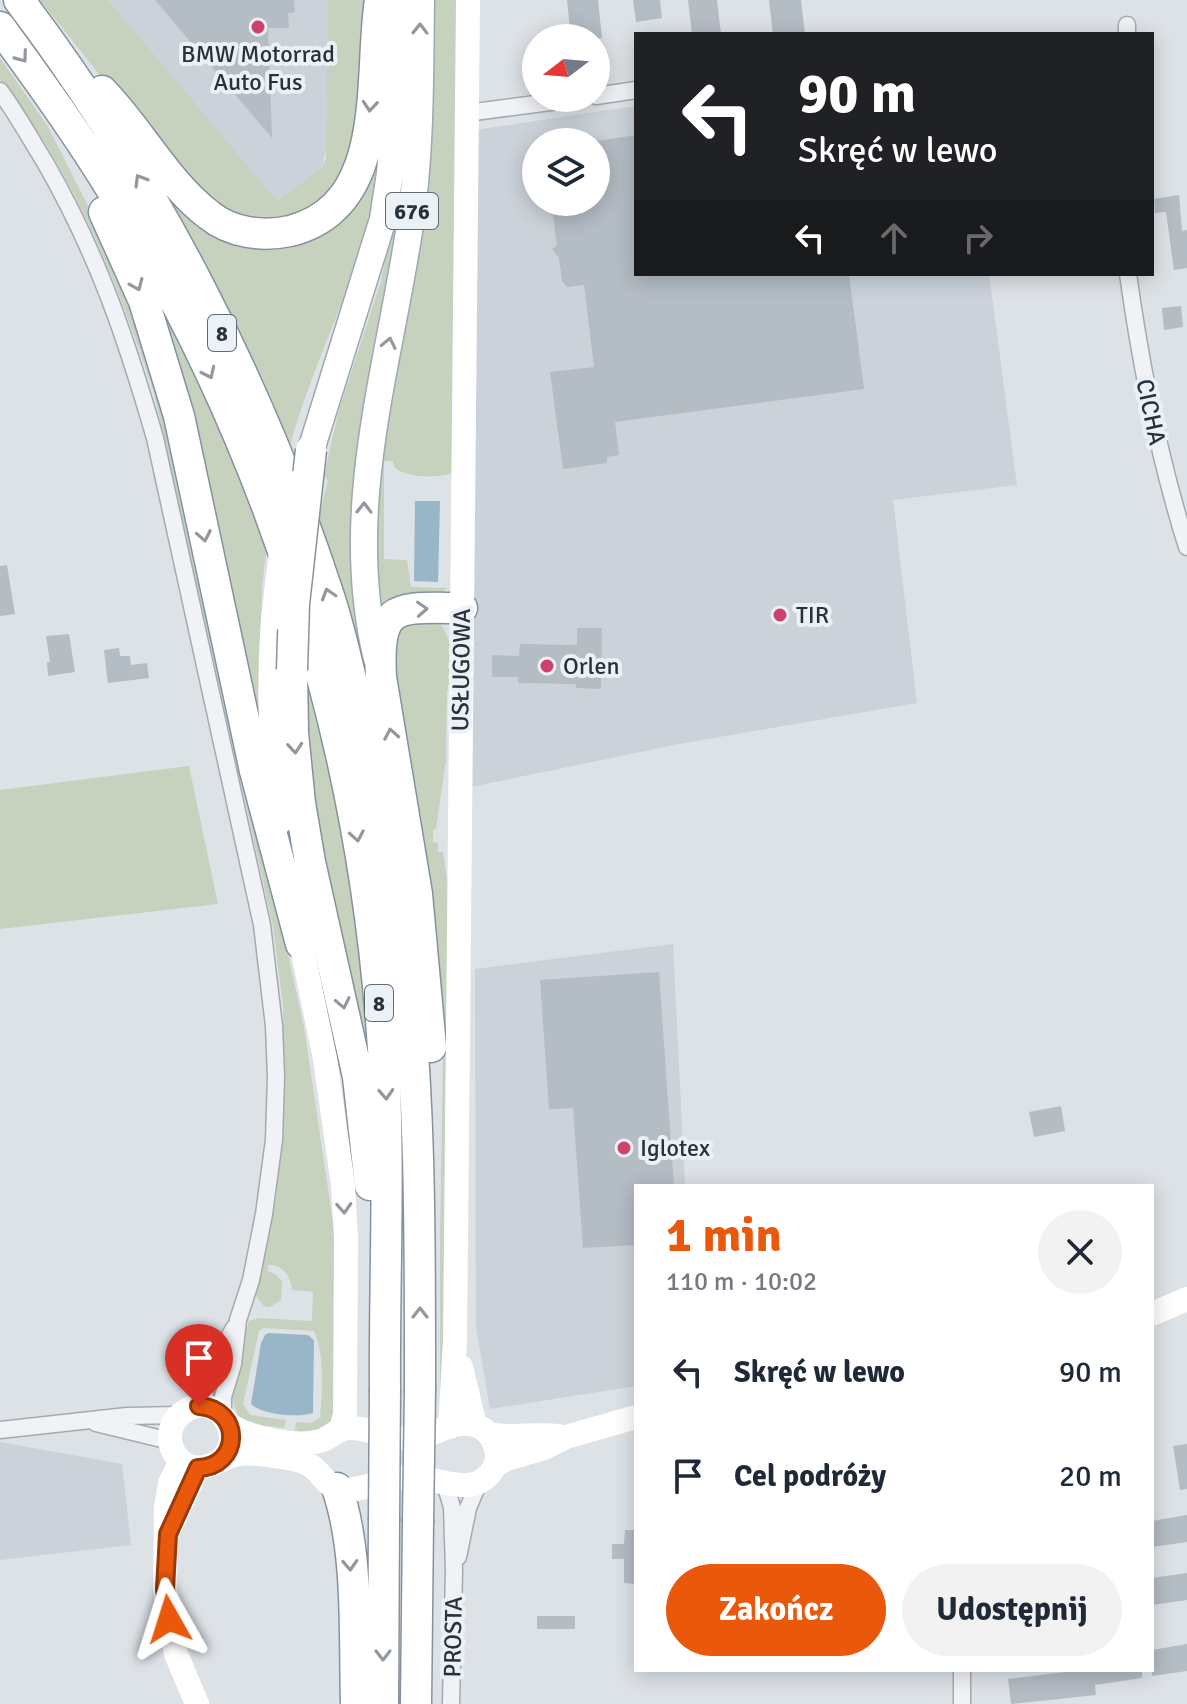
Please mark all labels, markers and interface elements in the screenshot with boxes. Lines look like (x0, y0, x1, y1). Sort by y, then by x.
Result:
marker: BMW Motorrad Auto Fus (249, 18, 267, 36)
one-way arrow (412, 22, 429, 35)
north arrow (522, 24, 610, 112)
map controls (522, 24, 610, 216)
place label: BMW Motorrad Auto Fus (181, 39, 335, 97)
one-way arrow (12, 49, 27, 63)
text: 90 m (798, 59, 916, 128)
icon: left (666, 64, 770, 168)
one-way arrow (362, 99, 379, 112)
button: layers (522, 128, 610, 216)
text: Skręć w lewo (798, 128, 998, 173)
one-way arrow (134, 174, 150, 189)
road number: 676 (386, 193, 438, 229)
icon: left (788, 216, 832, 260)
icon: ahead (872, 216, 916, 260)
icon: right (956, 216, 1000, 260)
one-way arrow (127, 277, 144, 291)
road number: 8 (208, 315, 236, 351)
one-way arrow (380, 337, 397, 350)
one-way arrow (199, 365, 215, 379)
street label: CICHA (1129, 376, 1173, 448)
one-way arrow (355, 501, 373, 514)
one-way arrow (195, 529, 212, 542)
one-way arrow (321, 588, 337, 602)
place label: TIR (796, 600, 829, 630)
one-way arrow (416, 601, 429, 618)
marker: TIR (771, 606, 789, 624)
street label: USŁUGOWA (445, 608, 477, 732)
place label: Orlen (563, 651, 620, 681)
marker: Orlen (538, 657, 556, 675)
one-way arrow (384, 727, 401, 741)
one-way arrow (286, 742, 303, 755)
one-way arrow (347, 829, 364, 843)
road number: 8 (365, 985, 393, 1021)
one-way arrow (334, 996, 351, 1010)
one-way arrow (377, 1088, 394, 1101)
place label: Iglotex (640, 1133, 710, 1163)
marker: Iglotex (615, 1139, 633, 1157)
one-way arrow (335, 1201, 352, 1214)
text: 1 min (666, 1206, 782, 1265)
button: close (1038, 1210, 1122, 1294)
text: 110 m · 10:02 (666, 1266, 817, 1298)
one-way arrow (411, 1306, 429, 1319)
pin (165, 1324, 233, 1406)
icon: arrive (177, 1336, 221, 1380)
icon: left (666, 1350, 710, 1394)
text: Skręć w lewo (734, 1354, 905, 1391)
text: 90 m (1059, 1354, 1122, 1391)
icon: arrive (666, 1454, 710, 1498)
text: Cel podróży (734, 1458, 886, 1495)
text: 20 m (1059, 1458, 1122, 1495)
one-way arrow (341, 1559, 358, 1572)
button: Zakończ (666, 1564, 886, 1656)
button: Udostępnij (902, 1564, 1122, 1656)
position arrow (127, 1577, 211, 1661)
street label: PROSTA (437, 1596, 469, 1678)
one-way arrow (374, 1649, 392, 1662)

